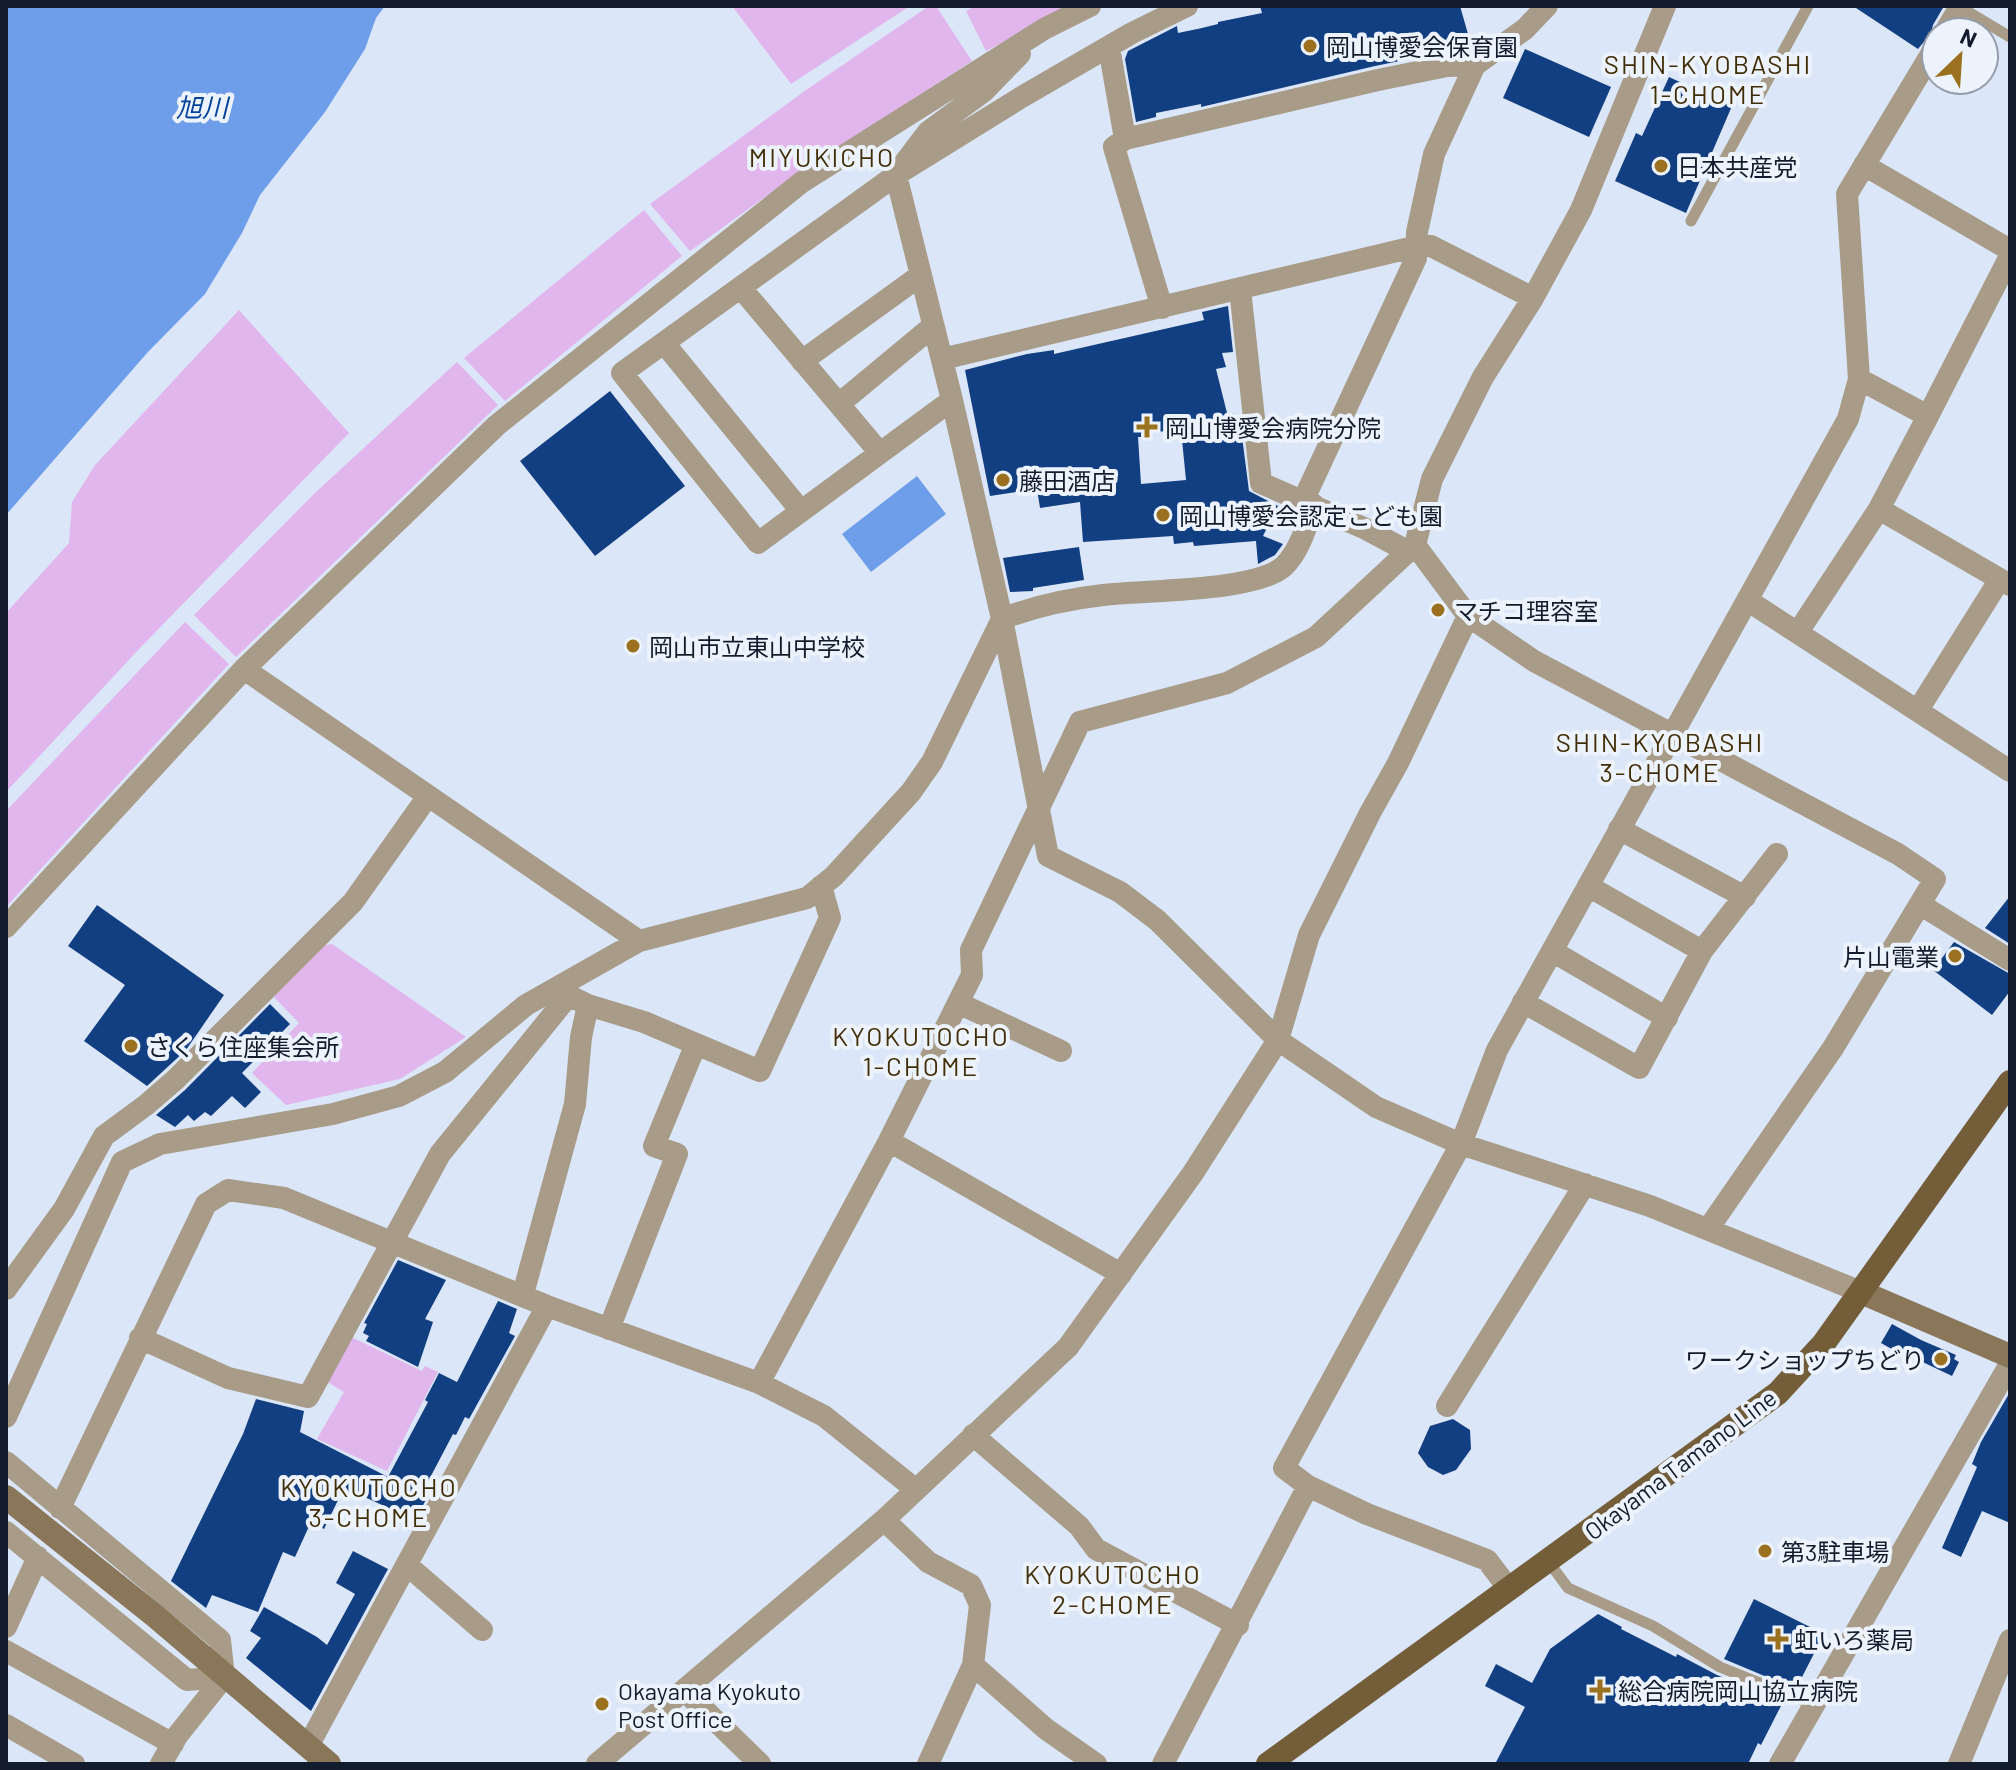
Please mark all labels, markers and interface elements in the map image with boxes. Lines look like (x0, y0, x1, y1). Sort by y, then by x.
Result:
north arrow (1920, 16, 2000, 96)
text: N (1957, 22, 1981, 52)
place label: 岡山博愛会保育園 (1326, 32, 1518, 61)
marker: 岡山博愛会保育園 (1301, 37, 1319, 55)
district label: SHIN-KYOBASHI 1-CHOME (1604, 48, 1812, 109)
water label: 旭川 (176, 91, 231, 122)
district label: MIYUKICHO (749, 141, 895, 172)
place label: 日本共産党 (1677, 152, 1797, 181)
marker: 日本共産党 (1652, 157, 1670, 175)
place label: 岡山博愛会病院分院 (1165, 413, 1381, 442)
marker: 岡山博愛会病院分院 (1136, 416, 1158, 438)
place label: 藤田酒店 (1019, 466, 1115, 495)
marker: 藤田酒店 (994, 471, 1012, 489)
place label: 岡山博愛会認定こども園 (1179, 501, 1443, 530)
marker: 岡山博愛会認定こども園 (1154, 506, 1172, 524)
place label: マチコ理容室 (1454, 596, 1598, 625)
marker: マチコ理容室 (1429, 601, 1447, 619)
place label: 岡山市立東山中学校 (649, 632, 865, 661)
marker: 岡山市立東山中学校 (624, 637, 642, 655)
district label: SHIN-KYOBASHI 3-CHOME (1556, 726, 1764, 787)
place label: 片山電業 (1843, 942, 1939, 971)
marker: 片山電業 (1946, 947, 1964, 965)
district label: KYOKUTOCHO 1-CHOME (832, 1020, 1010, 1081)
place label: さくら住座集会所 (147, 1032, 339, 1061)
marker: さくら住座集会所 (122, 1037, 140, 1055)
place label: ワークショップちどり (1685, 1345, 1925, 1374)
marker: ワークショップちどり (1932, 1350, 1950, 1368)
street label: Okayama Tamano Line (1578, 1382, 1782, 1546)
district label: KYOKUTOCHO 3-CHOME (280, 1471, 458, 1532)
place label: 第3駐車場 (1781, 1537, 1889, 1566)
marker: 第3駐車場 (1756, 1542, 1774, 1560)
district label: KYOKUTOCHO 2-CHOME (1024, 1558, 1202, 1619)
place label: 虹いろ薬局 (1794, 1625, 1914, 1654)
marker: 虹いろ薬局 (1769, 1630, 1787, 1648)
place label: Okayama Kyokuto Post Office (618, 1676, 801, 1733)
place label: 総合病院岡山協立病院 (1618, 1676, 1858, 1705)
marker: 総合病院岡山協立病院 (1589, 1679, 1611, 1701)
marker: Okayama Kyokuto Post Office (593, 1695, 611, 1713)

